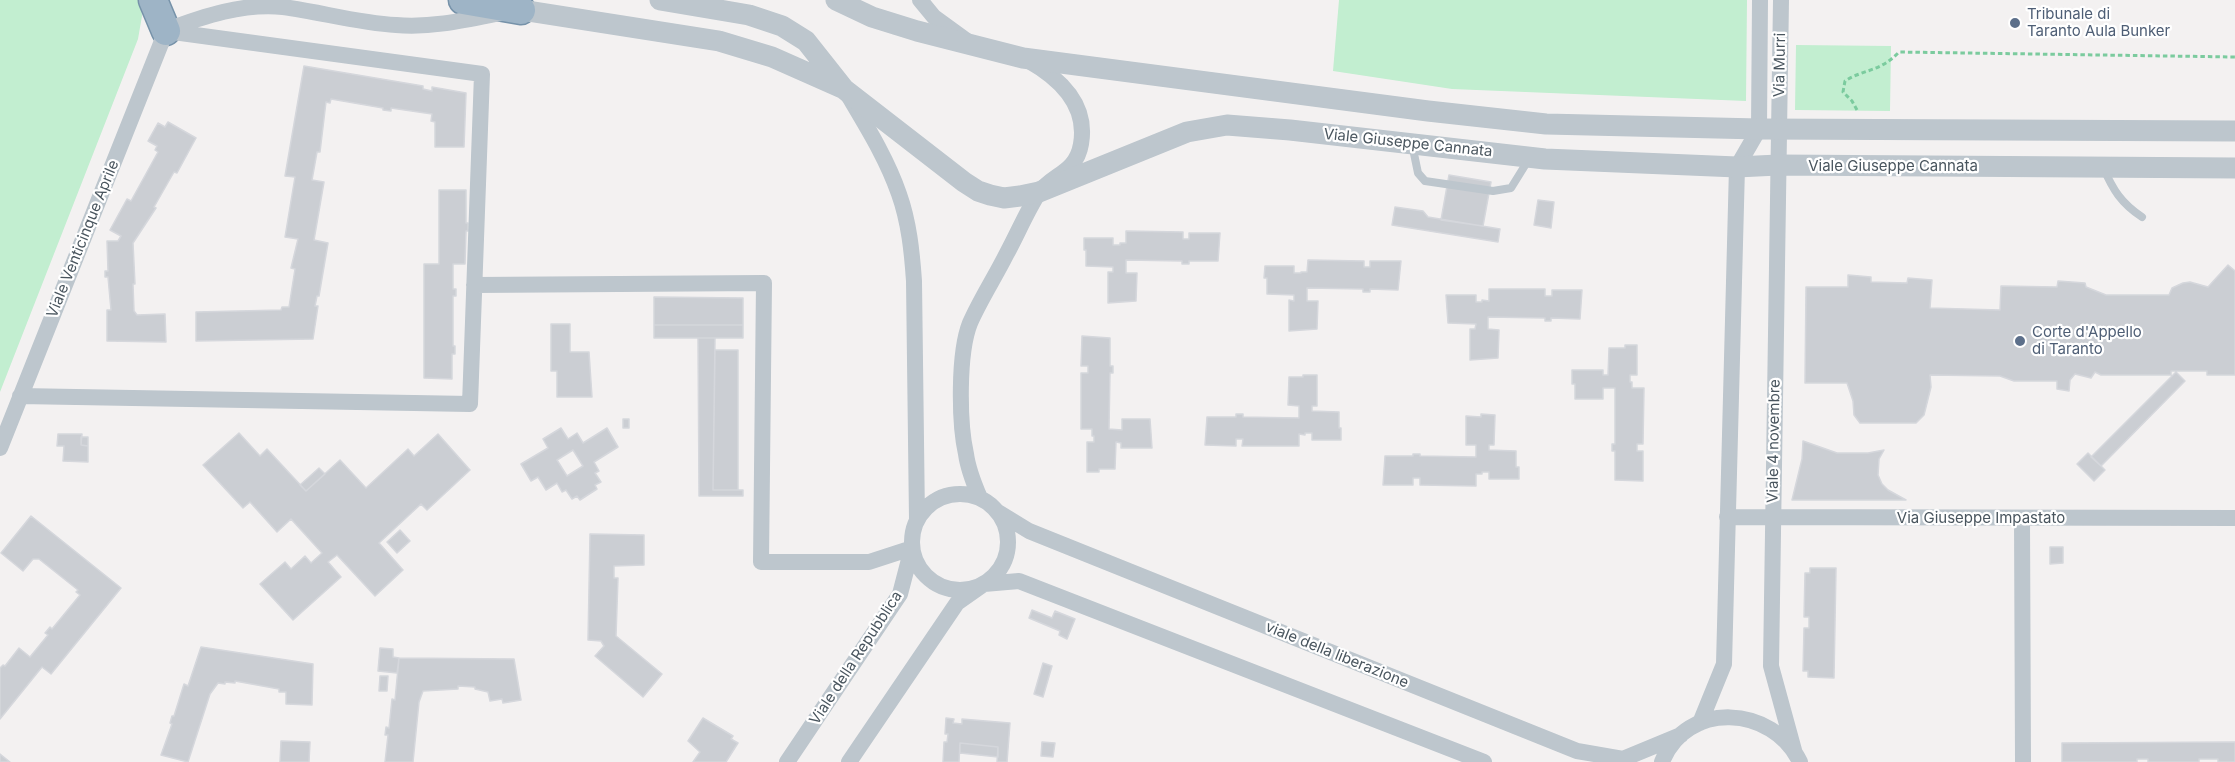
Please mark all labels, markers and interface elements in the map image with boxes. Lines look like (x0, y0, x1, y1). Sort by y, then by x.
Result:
place label: Tribunale di Taranto Aula Bunker (2027, 5, 2170, 40)
marker: Tribunale di Taranto Aula Bunker (2008, 16, 2022, 30)
street label: Via Murri (1770, 33, 1790, 97)
street label: Viale Giuseppe Cannata (1323, 125, 1493, 161)
street label: Viale Giuseppe Cannata (1808, 157, 1978, 175)
street label: Viale Venticinque Aprile (43, 158, 123, 320)
place label: Corte d'Appello di Taranto (2032, 323, 2142, 358)
marker: Corte d'Appello di Taranto (2013, 334, 2027, 348)
street label: Viale 4 novembre (1764, 379, 1784, 503)
street label: Via Giuseppe Impastato (1897, 509, 2065, 527)
street label: Viale della Repubblica (806, 588, 906, 728)
street label: viale della liberazione (1263, 618, 1411, 692)

